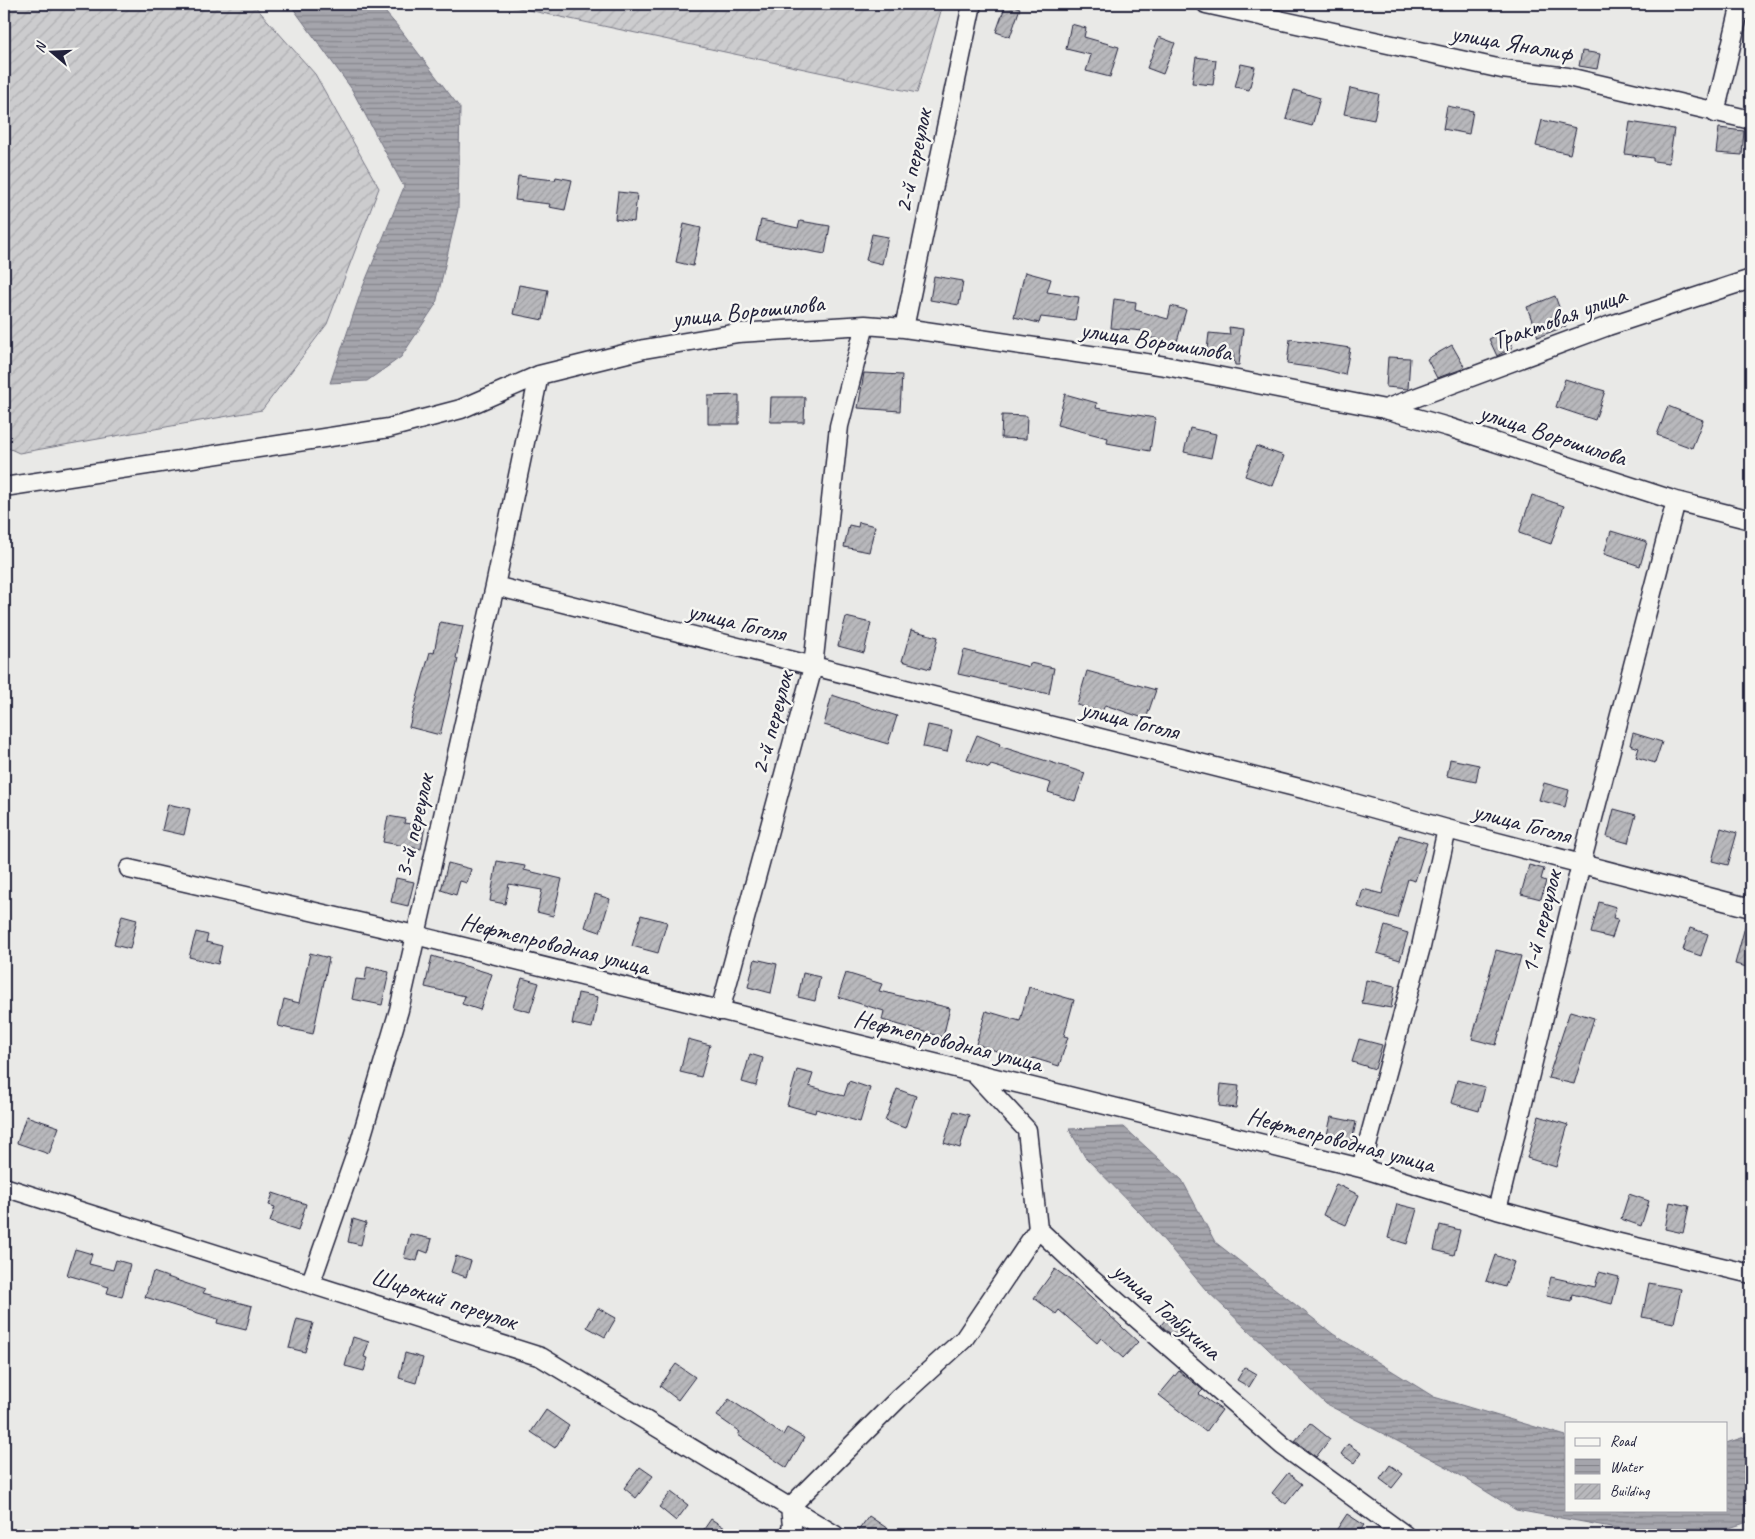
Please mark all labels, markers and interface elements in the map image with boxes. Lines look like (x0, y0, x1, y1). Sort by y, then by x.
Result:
street label: улица Яналиф (1447, 16, 1577, 70)
north arrow (28, 28, 78, 78)
text: N (31, 39, 50, 55)
street label: 2-й переулок (886, 104, 940, 216)
street label: Трактовая улица (1488, 278, 1632, 357)
street label: улица Ворошилова (669, 287, 827, 335)
street label: улица Ворошилова (1076, 313, 1236, 369)
street label: улица Ворошилова (1474, 396, 1632, 474)
street label: улица Гоголя (683, 594, 792, 650)
street label: 2-й переулок (743, 665, 802, 778)
street label: улица Гоголя (1076, 692, 1185, 748)
street label: 3-й переулок (387, 768, 442, 881)
street label: улица Гоголя (1468, 794, 1577, 852)
street label: 1-й переулок (1513, 864, 1570, 977)
street label: Нефтепроводная улица (457, 905, 655, 984)
street label: Нефтепроводная улица (850, 1002, 1048, 1081)
street label: Нефтепроводная улица (1244, 1100, 1441, 1181)
street label: улица Толбухина (1104, 1254, 1230, 1368)
street label: Широкий переулок (367, 1260, 524, 1338)
legend (1565, 1422, 1728, 1512)
text: Road (1610, 1432, 1637, 1451)
text: Water (1610, 1458, 1644, 1477)
text: Building (1610, 1482, 1650, 1501)

